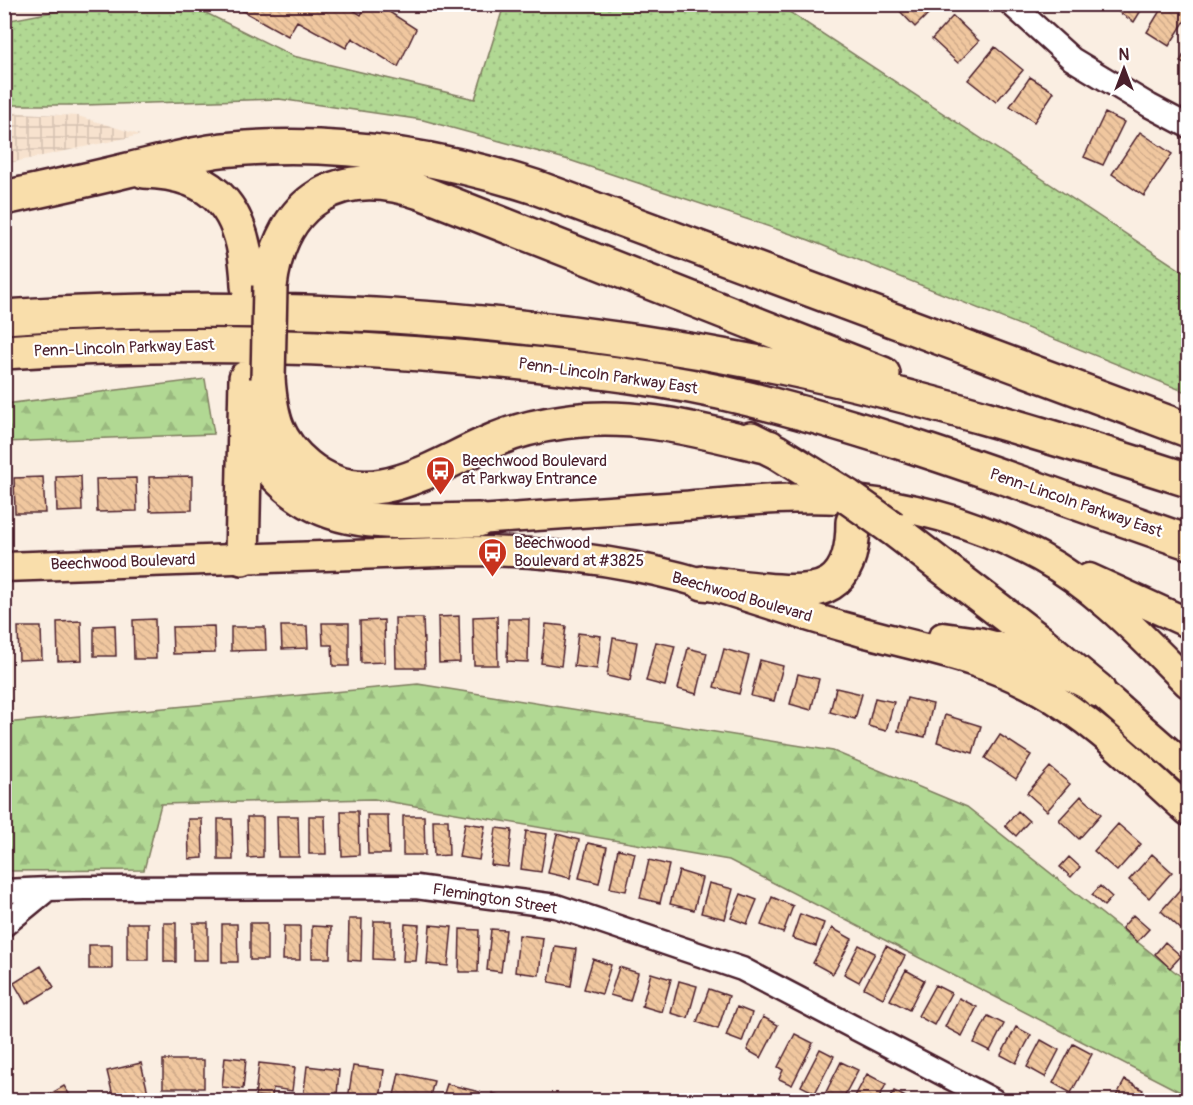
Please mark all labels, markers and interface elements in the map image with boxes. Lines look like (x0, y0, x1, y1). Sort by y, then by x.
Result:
north arrow (1094, 39, 1154, 99)
text: N (1119, 45, 1130, 65)
street label: Penn-Lincoln Parkway East (33, 335, 215, 361)
street label: Penn-Lincoln Parkway East (517, 353, 700, 399)
place label: Beechwood Boulevard at Parkway Entrance (462, 451, 607, 489)
bus stop icon: Beechwood Boulevard at Parkway Entrance (425, 454, 457, 496)
street label: Penn-Lincoln Parkway East (987, 464, 1165, 542)
place label: Beechwood Boulevard at #3825 (514, 533, 644, 571)
bus stop icon: Beechwood Boulevard at #3825 (477, 536, 509, 578)
street label: Beechwood Boulevard (50, 549, 196, 575)
street label: Beechwood Boulevard (670, 567, 814, 627)
street label: Flemington Street (431, 879, 559, 919)

